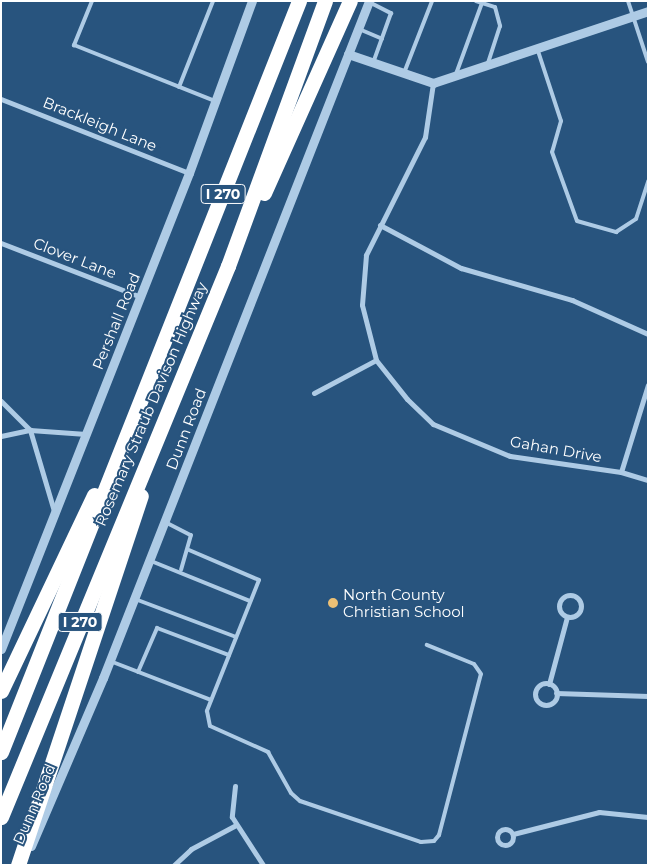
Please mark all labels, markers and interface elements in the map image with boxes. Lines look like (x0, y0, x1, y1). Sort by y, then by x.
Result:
street label: Brackleigh Lane (40, 93, 160, 155)
road number: I 270 (200, 182, 246, 205)
street label: Clover Lane (31, 234, 119, 282)
street label: Pershall Road (88, 270, 144, 372)
street label: Rosemary Straub Davison Highway (91, 279, 211, 529)
street label: Dunn Road (162, 386, 210, 472)
street label: Gahan Drive (509, 432, 603, 466)
place label: North County Christian School (343, 585, 465, 620)
marker: North County Christian School (327, 597, 339, 609)
road number: I 270 (58, 610, 102, 634)
street label: Dunn Road (9, 761, 59, 847)

